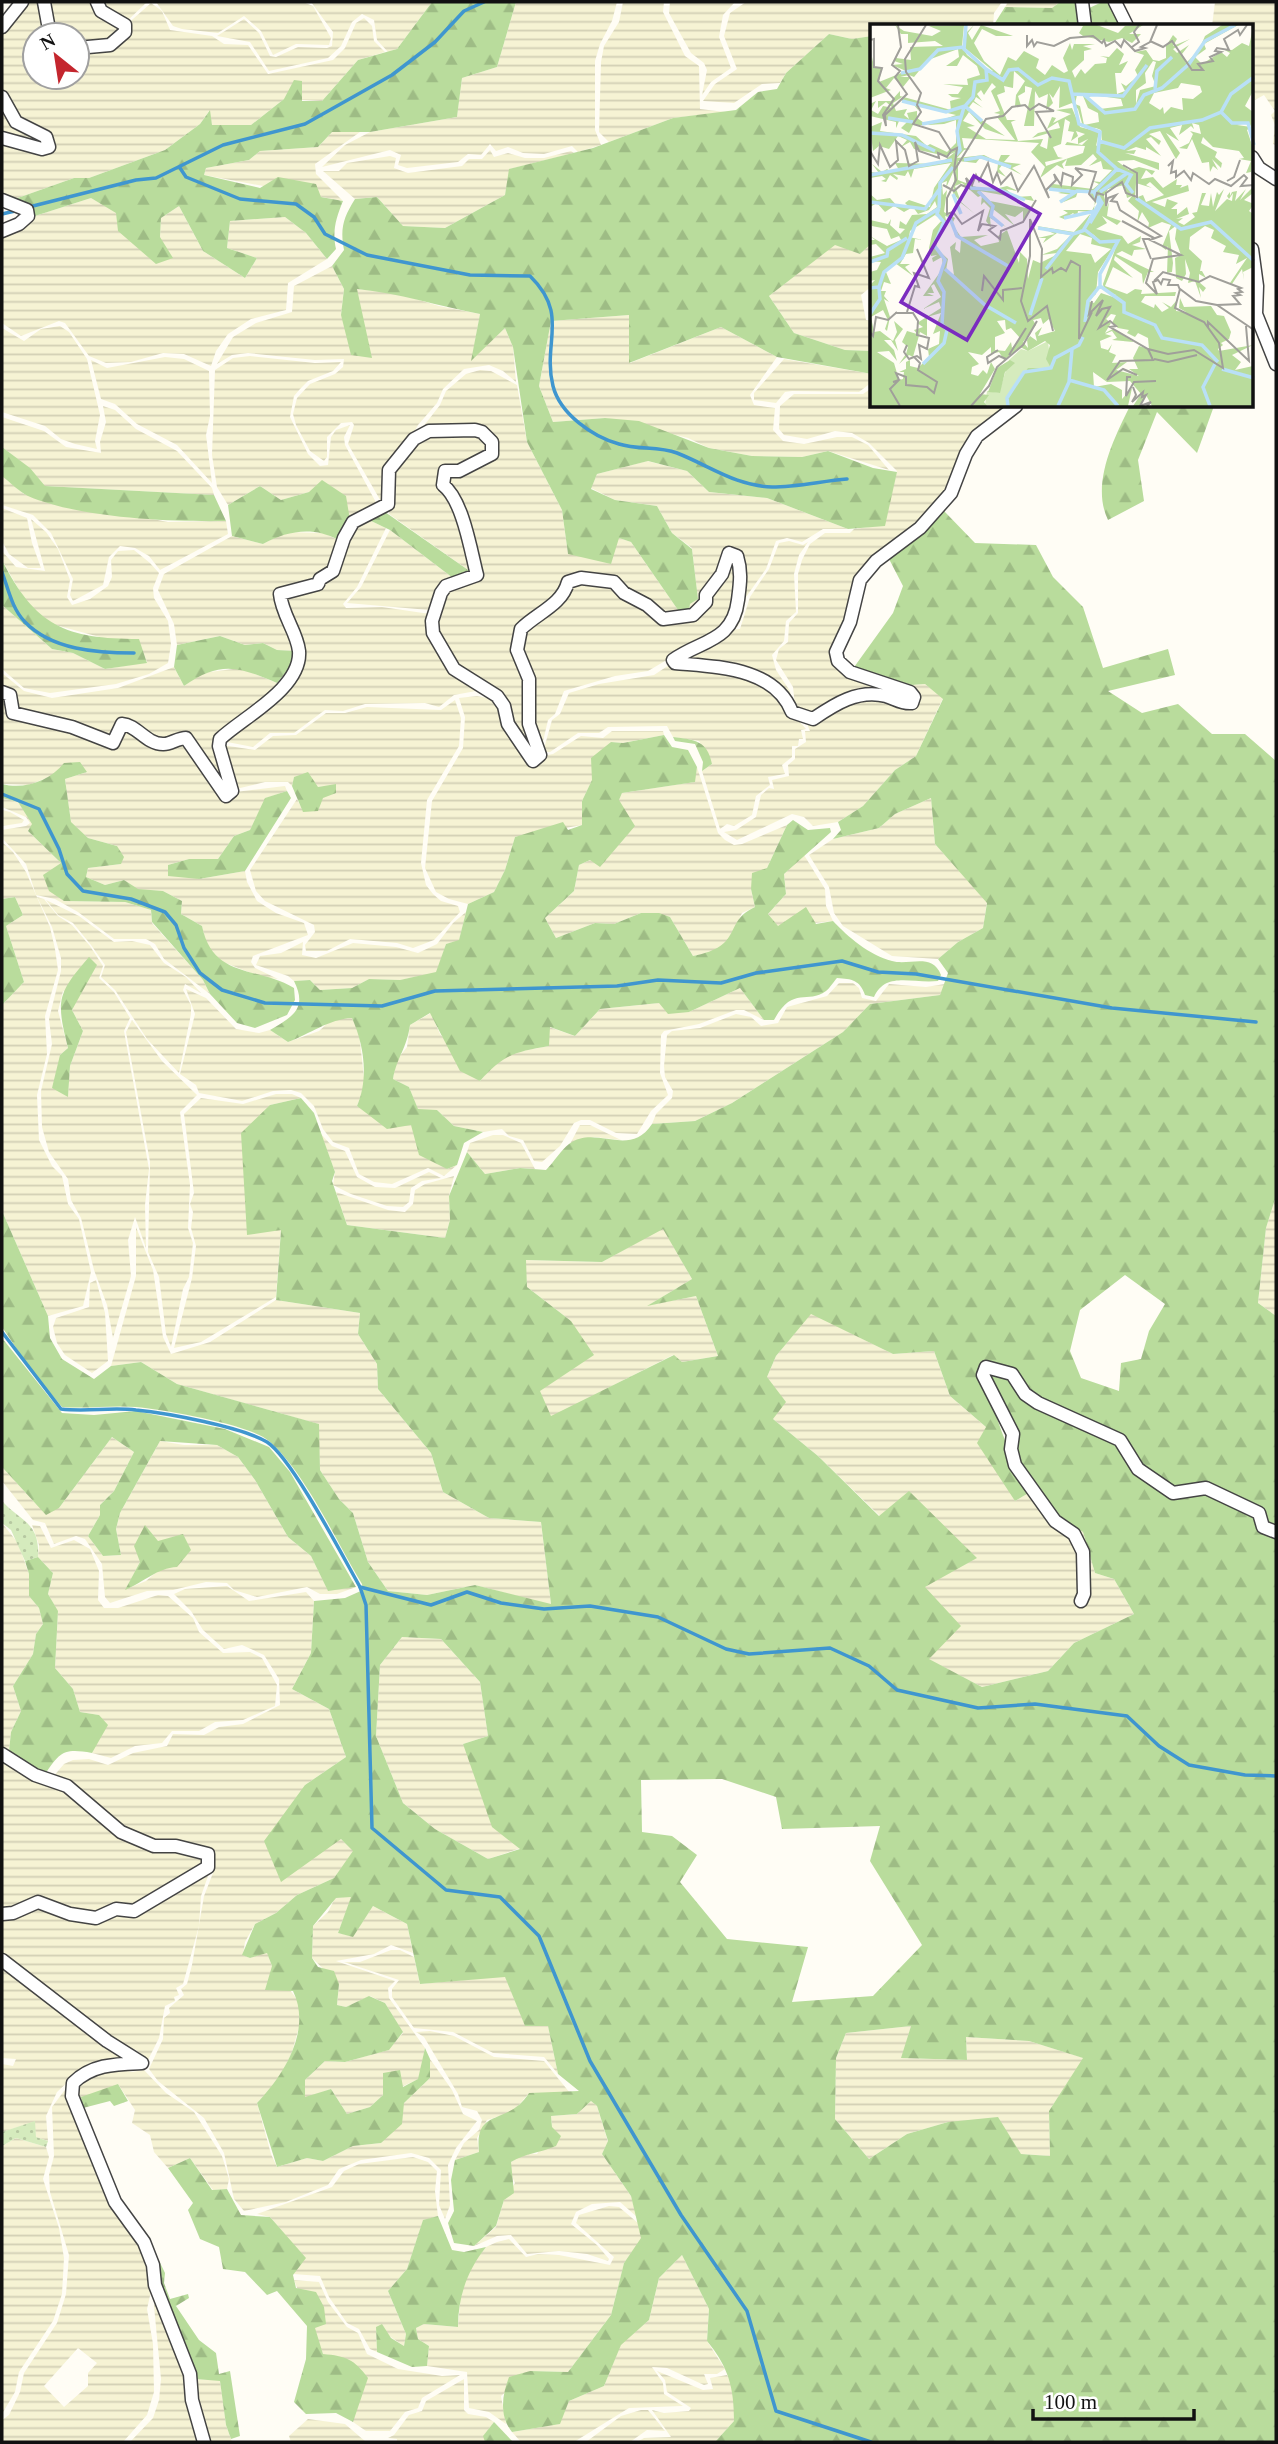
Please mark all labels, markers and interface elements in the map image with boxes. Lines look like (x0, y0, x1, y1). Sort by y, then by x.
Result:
north arrow (21, 21, 91, 91)
inset map (870, 24, 1254, 408)
text: N (37, 29, 59, 54)
scale bar (1033, 2378, 1194, 2422)
text: 100 m (1044, 2390, 1097, 2414)

